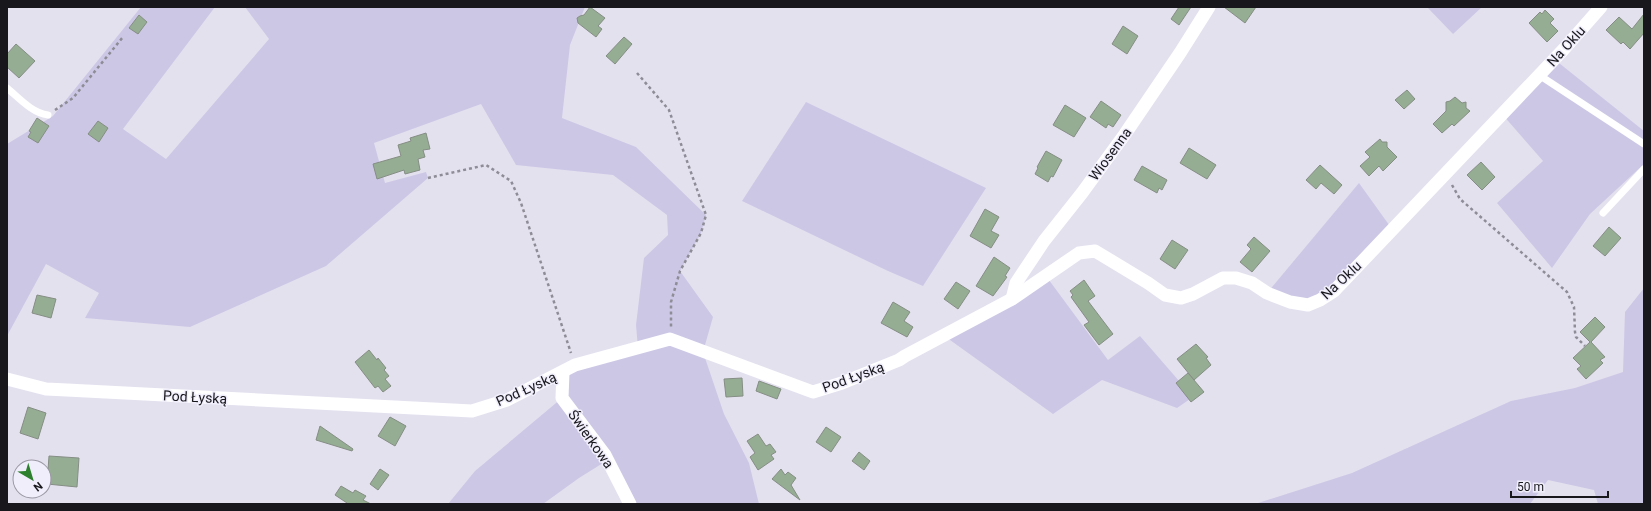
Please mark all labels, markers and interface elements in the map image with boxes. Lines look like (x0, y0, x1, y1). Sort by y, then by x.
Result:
street label: Na Oklu (1544, 22, 1588, 70)
street label: Wiosenna (1085, 124, 1135, 184)
street label: Na Oklu (1318, 257, 1364, 303)
street label: Pod Łyską (820, 359, 886, 395)
street label: Pod Łyską (493, 369, 559, 409)
street label: Pod Łyską (163, 387, 227, 407)
street label: Świerkowa (565, 406, 618, 471)
north arrow (12, 459, 52, 499)
scale bar (1511, 473, 1608, 499)
text: N (31, 479, 45, 494)
text: 50 m (1517, 480, 1544, 494)

